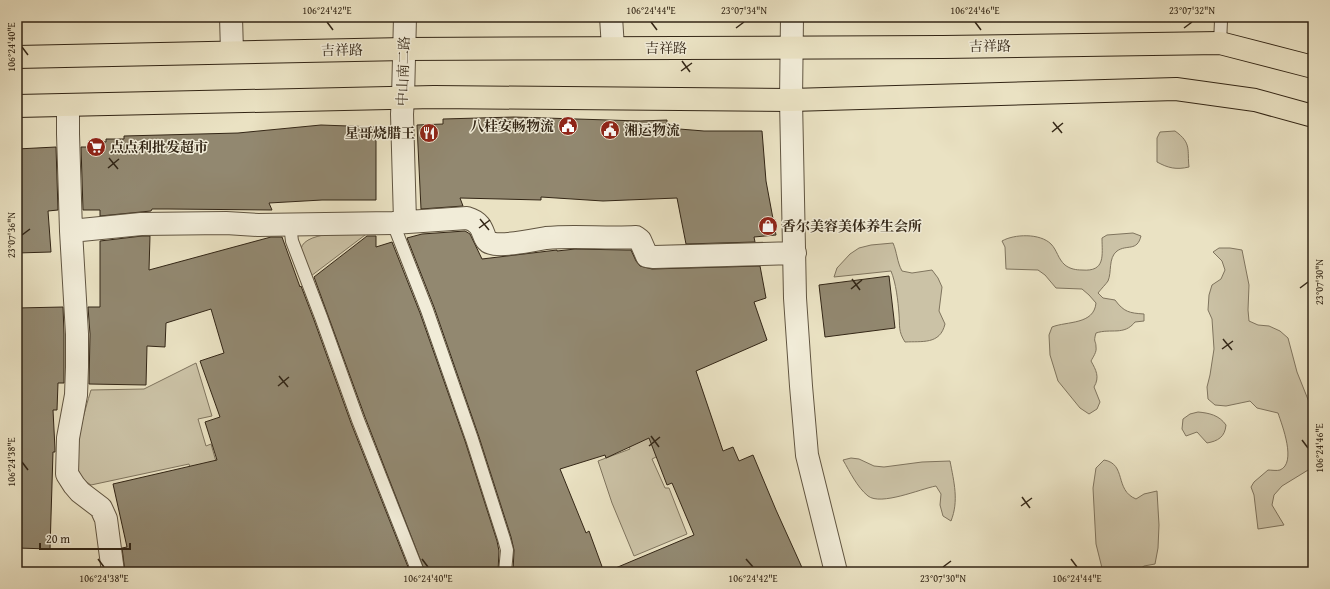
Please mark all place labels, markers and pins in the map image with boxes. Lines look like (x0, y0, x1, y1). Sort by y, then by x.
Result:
public building icon: 八桂安畅物流 (557, 115, 579, 137)
place label: 八桂安畅物流 (470, 116, 554, 136)
public building icon: 湘运物流 (599, 119, 621, 141)
place label: 湘运物流 (624, 120, 680, 140)
restaurant icon: 星哥烧腊王 (418, 122, 440, 144)
place label: 星哥烧腊王 (345, 123, 415, 143)
supermarket icon: 点点利批发超市 (85, 136, 107, 158)
place label: 点点利批发超市 (110, 137, 208, 157)
shop icon: 香尔美容美体养生会所 (757, 215, 779, 237)
place label: 香尔美容美体养生会所 (782, 216, 922, 236)

